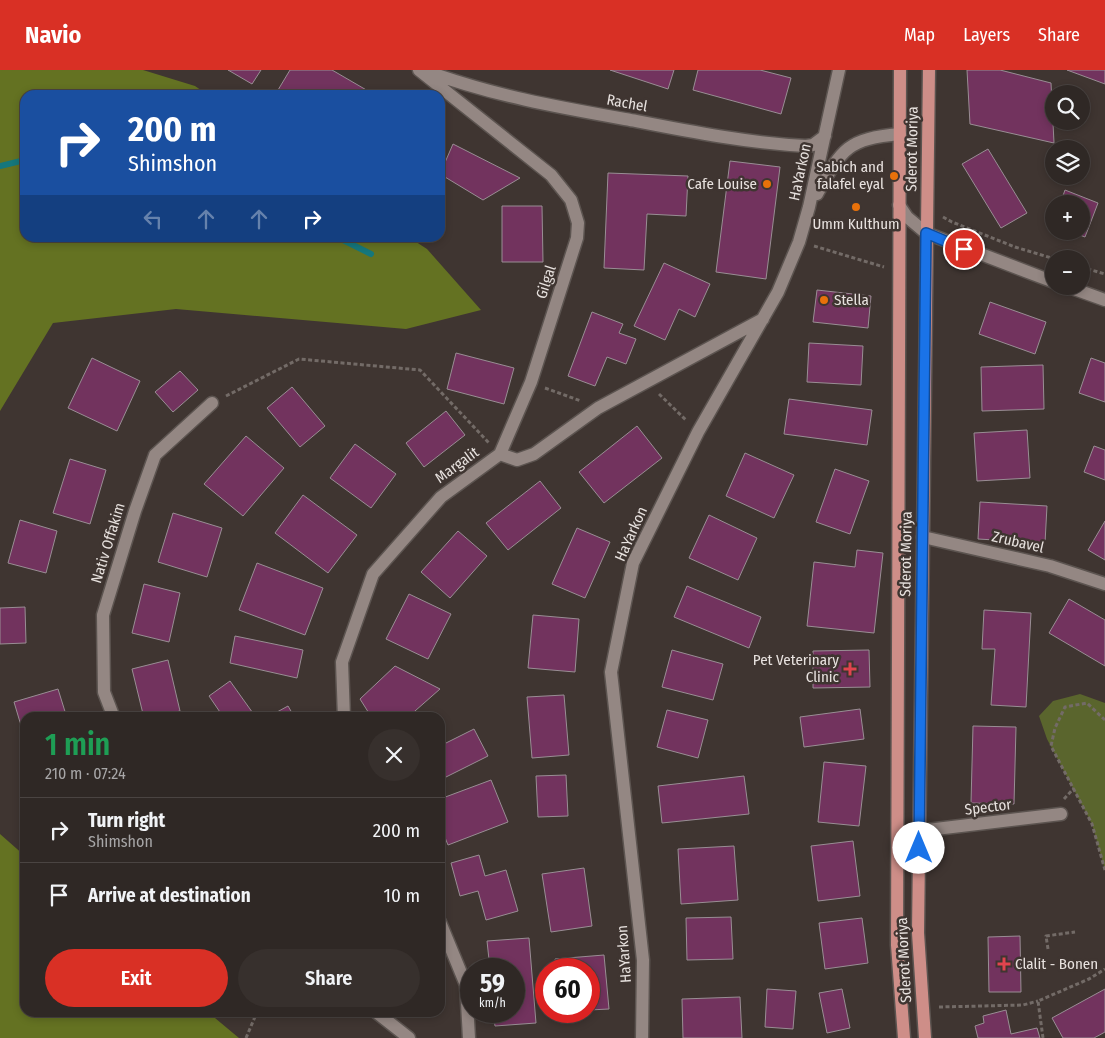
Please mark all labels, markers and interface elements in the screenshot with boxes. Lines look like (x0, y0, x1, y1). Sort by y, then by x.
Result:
text: Navio (25, 21, 81, 49)
text: Map (904, 24, 935, 46)
text: Layers (963, 24, 1010, 46)
text: Share (1038, 24, 1080, 46)
map controls (1045, 85, 1090, 295)
button: search (1045, 85, 1090, 130)
street label: Rachel (605, 91, 649, 115)
street label: Sderot Moriya (902, 106, 922, 192)
text: 200 m (128, 108, 216, 150)
icon: right (45, 110, 110, 175)
button: layers (1045, 140, 1090, 185)
street label: HaYarkon (785, 142, 815, 202)
text: Shimshon (128, 150, 217, 177)
place label: Sabich and falafel eyal (816, 158, 884, 193)
marker: Sabich and falafel eyal (888, 170, 900, 182)
place label: Cafe Louise (687, 175, 757, 193)
marker: Cafe Louise (761, 178, 773, 190)
button: + (1045, 195, 1090, 240)
marker: Umm Kulthum (850, 201, 862, 213)
icon: left (139, 205, 167, 233)
icon: ahead (192, 205, 220, 233)
icon: ahead (245, 205, 273, 233)
icon: right (298, 205, 326, 233)
place label: Umm Kulthum (812, 215, 900, 233)
pin (943, 228, 985, 270)
icon: arrive (950, 235, 978, 263)
button: − (1045, 250, 1090, 295)
street label: Gilgal (532, 263, 560, 301)
place label: Stella (834, 291, 869, 309)
marker: Stella (818, 294, 830, 306)
street label: Margalit (432, 443, 482, 487)
street label: Nativ Offakim (87, 501, 129, 585)
street label: HaYarkon (611, 504, 651, 564)
street label: Sderot Moriya (896, 511, 916, 597)
street label: Zrubavel (990, 527, 1046, 557)
place label: Pet Veterinary Clinic (753, 651, 840, 686)
marker: Pet Veterinary Clinic (843, 662, 857, 676)
text: 1 min (45, 727, 110, 763)
button: close (368, 729, 420, 781)
text: 210 m · 07:24 (45, 764, 126, 783)
street label: Spector (964, 795, 1013, 819)
text: Turn right (88, 809, 165, 832)
icon: right (45, 816, 73, 844)
text: 200 m (373, 819, 420, 842)
position arrow (892, 821, 944, 873)
text: Shimshon (88, 832, 153, 851)
icon: arrive (45, 881, 73, 909)
text: Arrive at destination (88, 884, 251, 907)
text: 10 m (384, 884, 420, 907)
street label: Sderot Moriya (893, 917, 915, 1003)
street label: HaYarkon (613, 924, 635, 984)
button: Exit (45, 949, 228, 1007)
button: Share (238, 949, 420, 1007)
place label: Clalit - Bonen (1015, 955, 1098, 973)
marker: Clalit - Bonen (997, 957, 1011, 971)
speed limit sign: 60 (535, 958, 600, 1023)
text: 59 (480, 969, 505, 999)
text: km/h (479, 996, 506, 1010)

